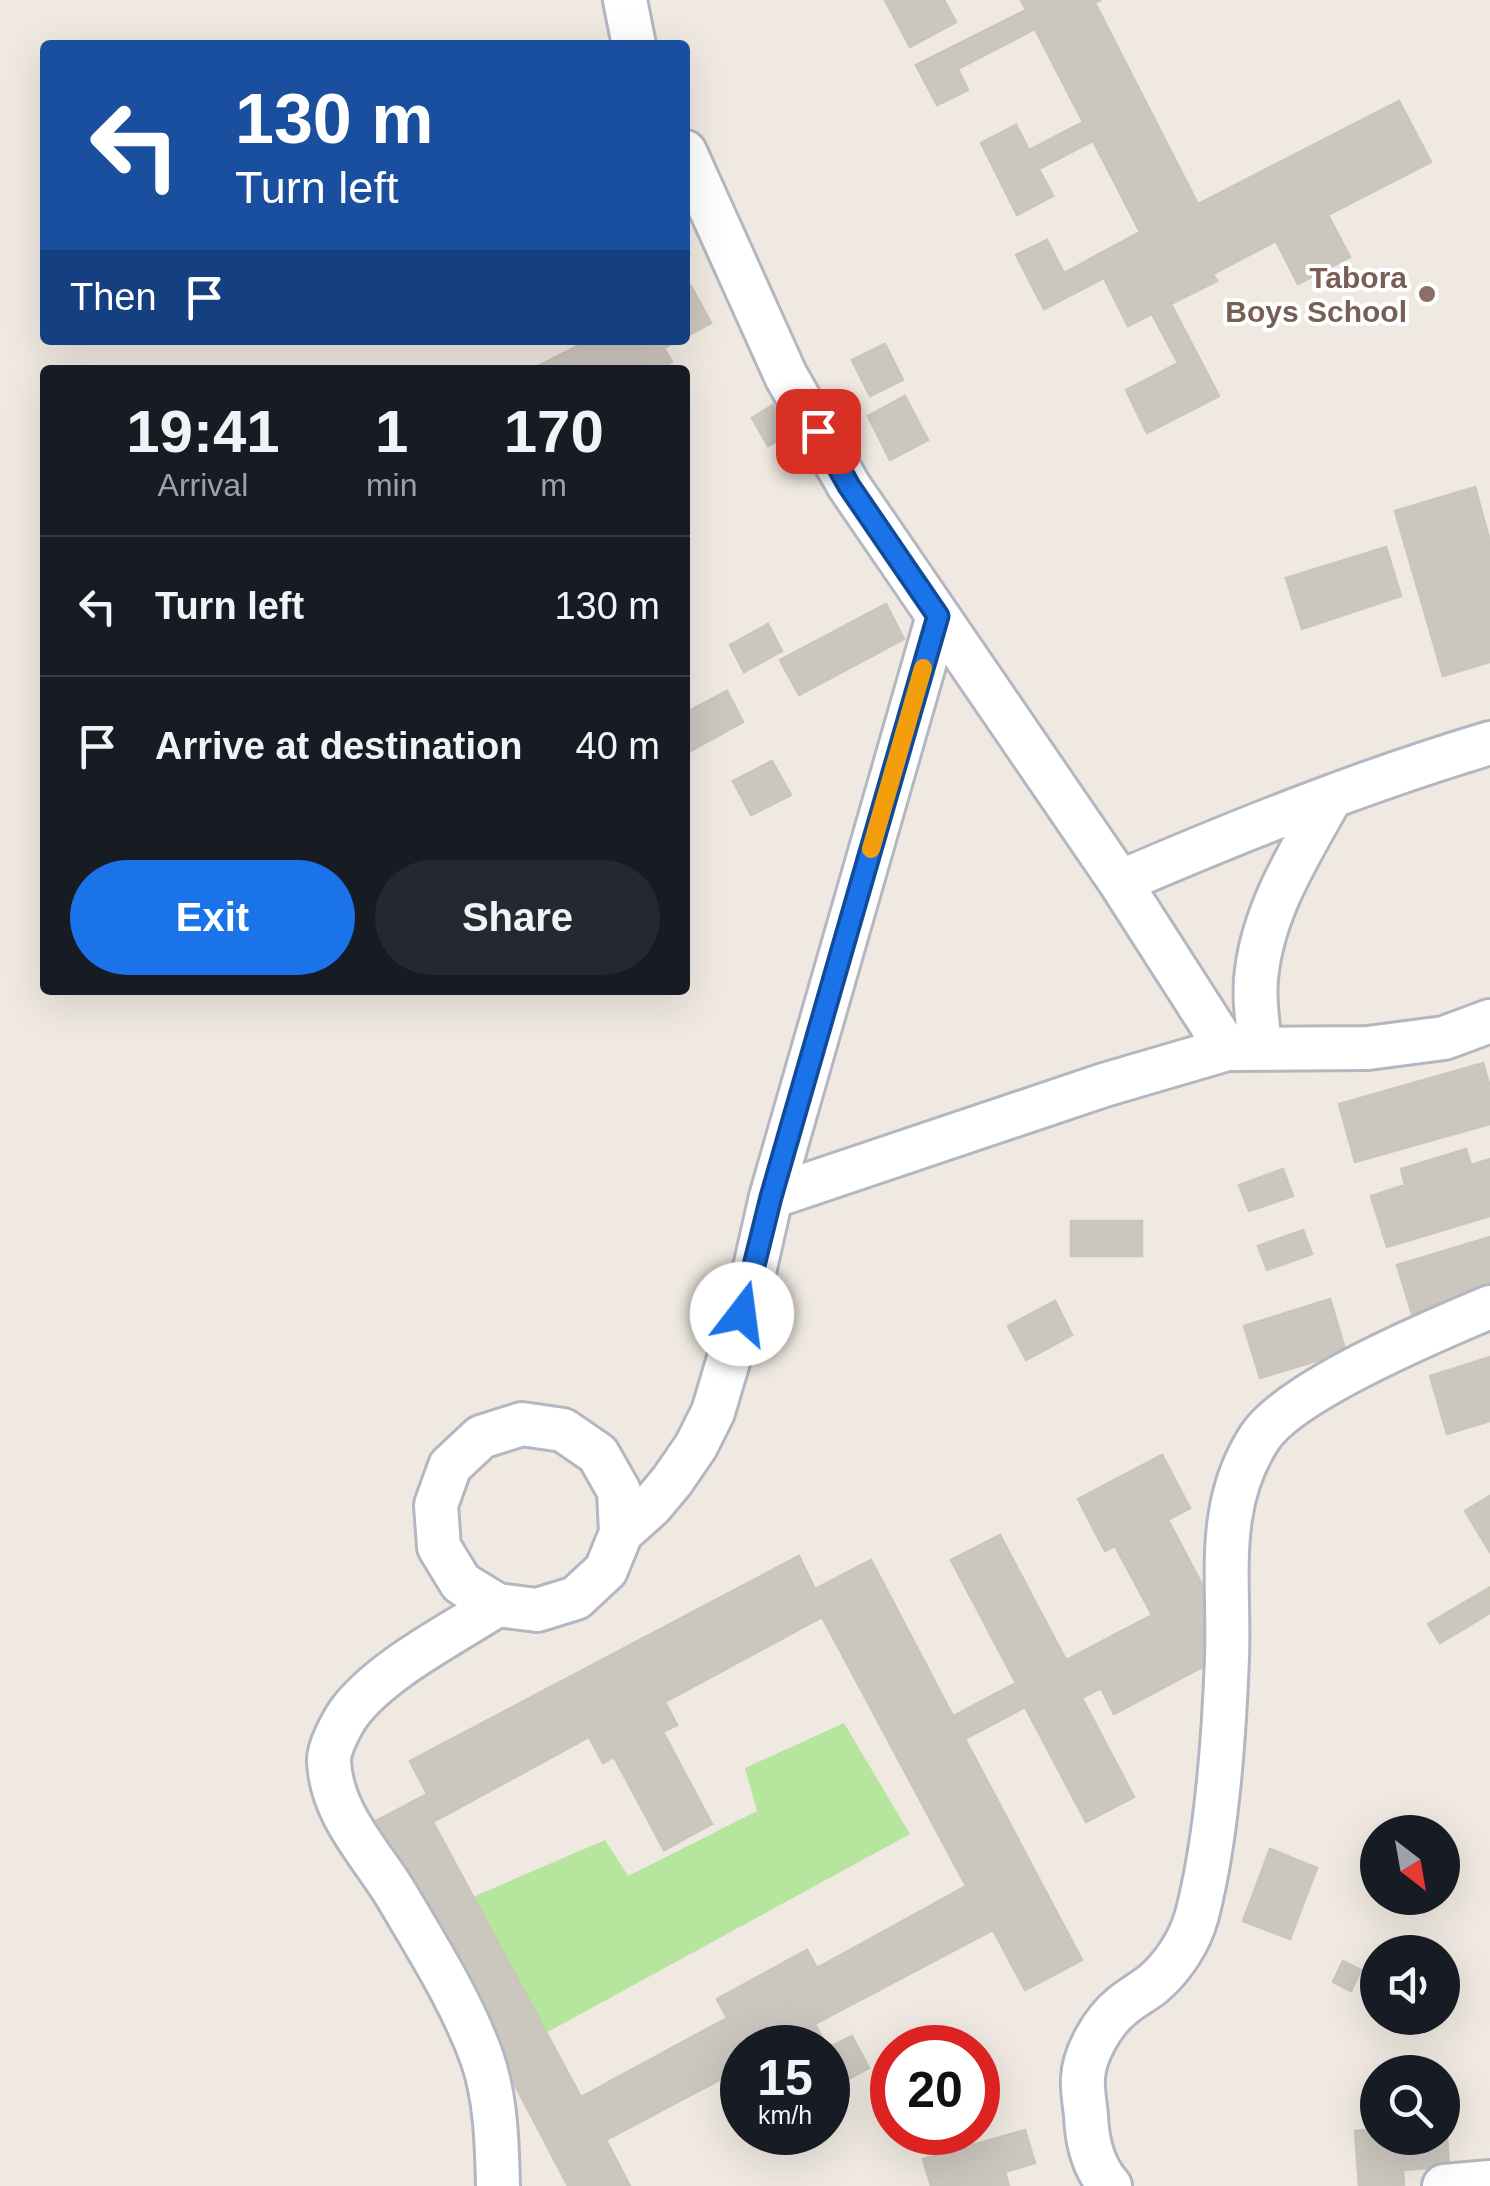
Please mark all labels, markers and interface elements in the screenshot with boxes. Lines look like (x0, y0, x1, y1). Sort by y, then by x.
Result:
icon: left (70, 80, 200, 210)
text: 130 m (235, 80, 433, 158)
text: Turn left (235, 162, 398, 213)
place label: Tabora Boys School (1225, 261, 1407, 328)
icon: arrive (177, 270, 232, 325)
text: Then (70, 276, 157, 318)
marker: Tabora Boys School (1416, 283, 1438, 305)
pin (776, 389, 861, 474)
text: 19:41 (126, 398, 280, 465)
text: 1 (375, 398, 408, 465)
text: 170 (504, 398, 604, 465)
icon: arrive (791, 404, 846, 459)
text: Arrival (158, 467, 248, 503)
text: min (366, 467, 417, 503)
text: m (540, 467, 567, 503)
icon: left (70, 579, 125, 634)
text: Turn left (155, 585, 304, 627)
text: 130 m (554, 585, 660, 627)
icon: arrive (70, 719, 125, 774)
text: Arrive at destination (155, 725, 522, 767)
text: 40 m (576, 725, 660, 767)
button: Exit (70, 860, 355, 975)
button: Share (375, 860, 660, 975)
position arrow (690, 1262, 794, 1366)
north arrow (1360, 1815, 1460, 1915)
map controls (1360, 1815, 1460, 2155)
button: sound (1360, 1935, 1460, 2035)
speed limit sign: 20 (870, 2025, 1000, 2155)
text: 15 (757, 2050, 813, 2106)
button: search (1360, 2055, 1460, 2155)
text: km/h (758, 2101, 812, 2129)

